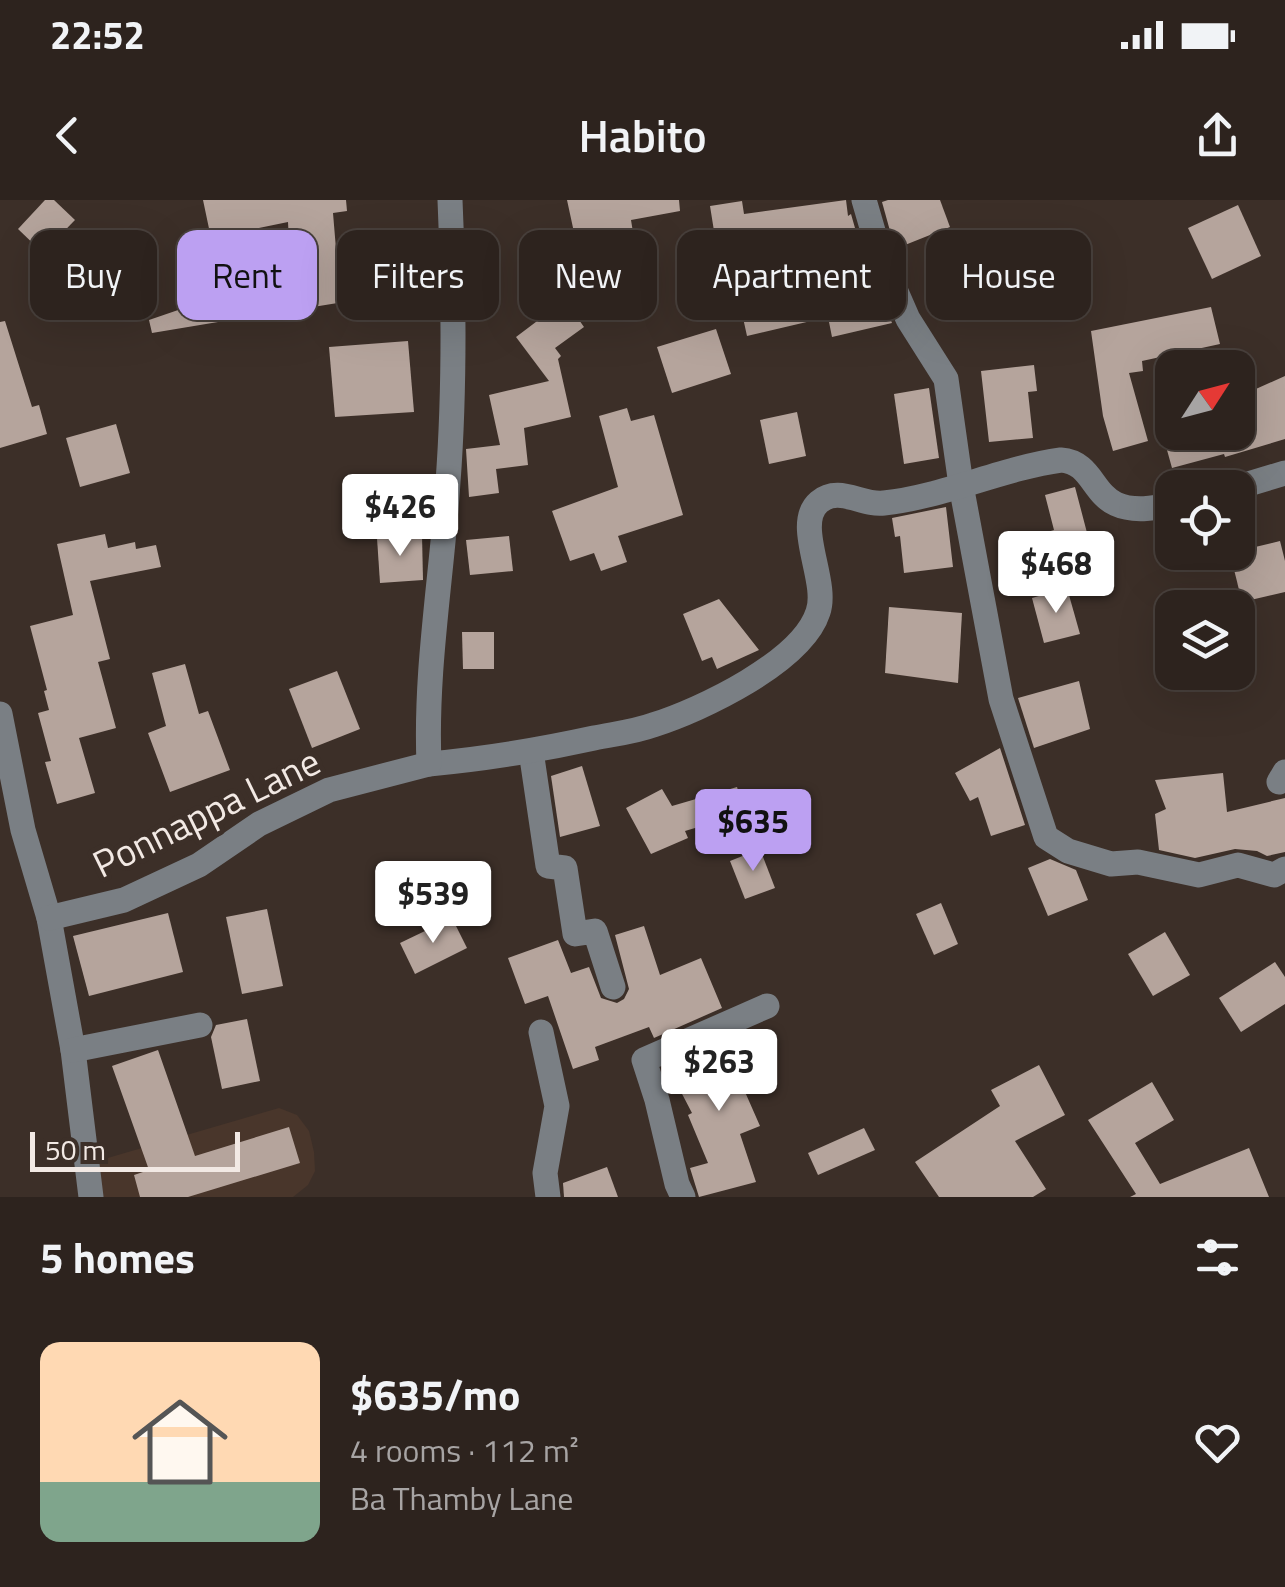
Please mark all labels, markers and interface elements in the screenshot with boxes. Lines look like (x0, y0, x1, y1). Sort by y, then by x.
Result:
text: 22:52 (50, 6, 145, 64)
text: Habito (578, 101, 707, 169)
icon: back (40, 108, 95, 163)
icon: share (1190, 108, 1245, 163)
chip: Buy (30, 230, 157, 320)
chip: Rent (177, 230, 317, 320)
chip: Filters (337, 230, 499, 320)
chip: New (519, 230, 657, 320)
chip: Apartment (677, 230, 906, 320)
chip: House (926, 230, 1091, 320)
north arrow (1155, 350, 1255, 450)
map controls (1155, 350, 1255, 690)
button: locate (1155, 470, 1255, 570)
pin: $426 (341, 474, 459, 559)
text: $426 (364, 482, 436, 530)
pin: $468 (997, 531, 1115, 616)
text: $468 (1020, 539, 1092, 587)
button: layers (1155, 590, 1255, 690)
street label: Ponnappa Lane (82, 732, 330, 892)
pin: $635 (694, 789, 812, 874)
text: $635 (717, 797, 789, 845)
pin: $539 (374, 861, 492, 946)
text: $539 (397, 869, 469, 917)
pin: $263 (660, 1029, 778, 1114)
text: $263 (683, 1037, 755, 1085)
scale bar (30, 1127, 240, 1171)
text: 50 m (45, 1128, 106, 1171)
text: 5 homes (40, 1225, 195, 1289)
icon: filters (1190, 1230, 1245, 1285)
text: $635/mo (350, 1362, 520, 1426)
icon: home (120, 1382, 240, 1502)
icon: heart (1190, 1415, 1245, 1470)
text: 4 rooms · 112 m² (350, 1426, 579, 1474)
text: Ba Thamby Lane (350, 1474, 573, 1522)

